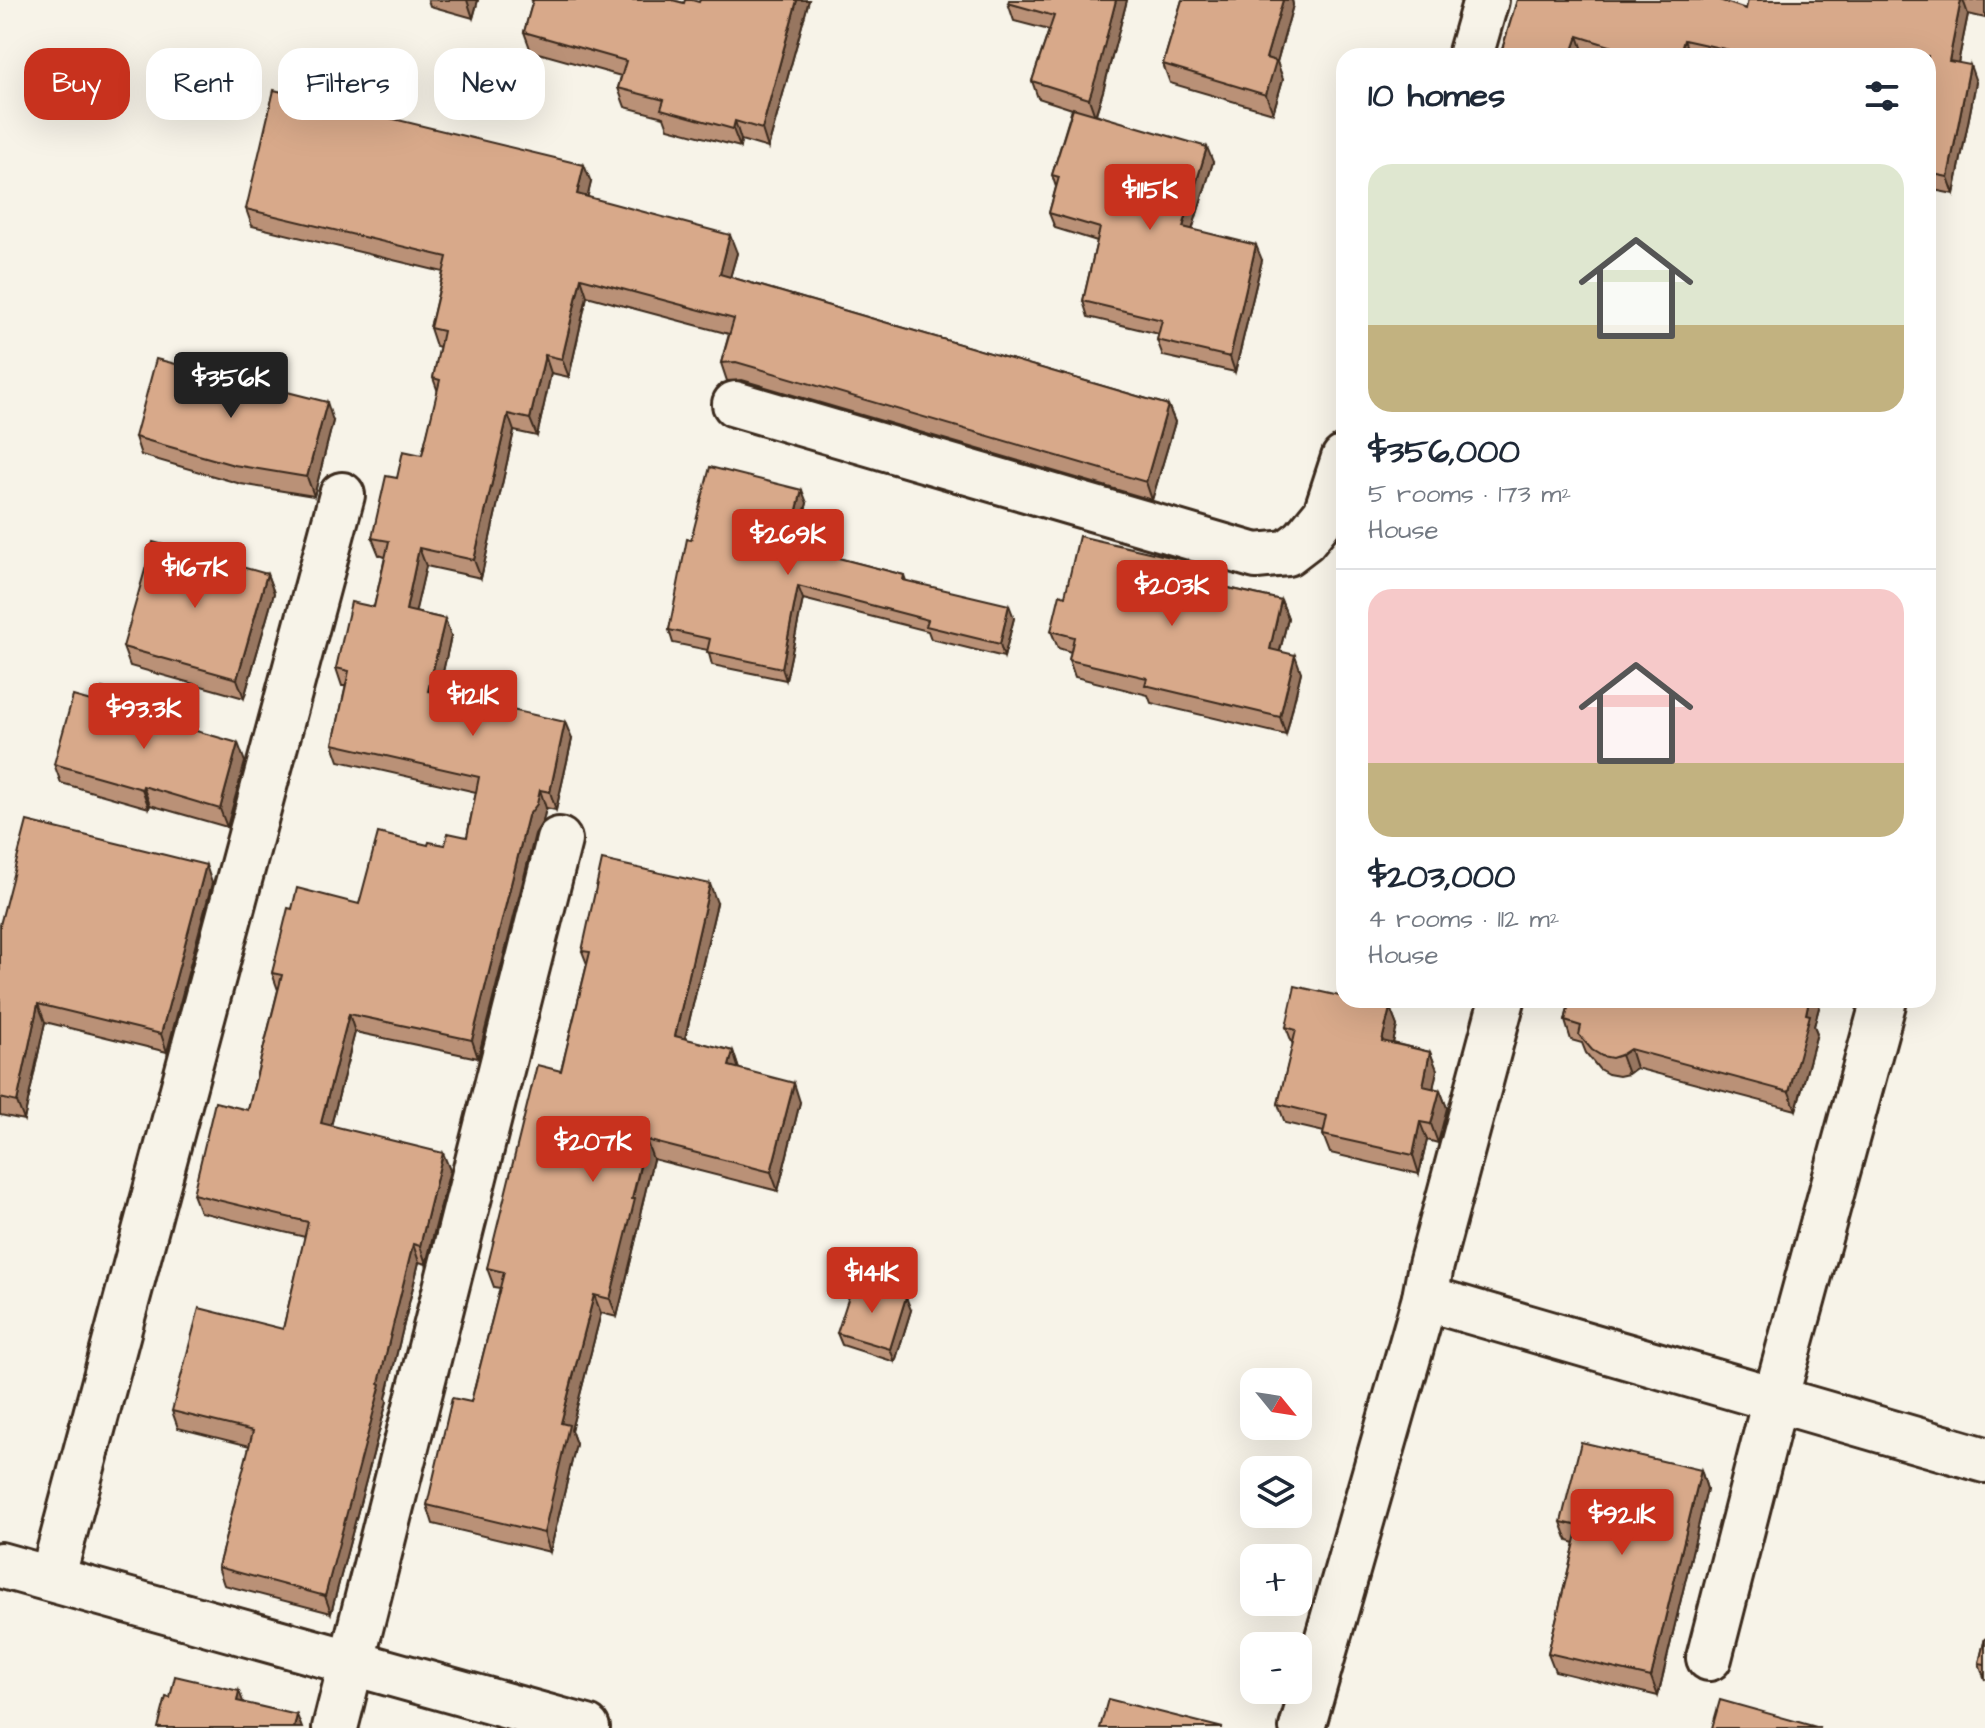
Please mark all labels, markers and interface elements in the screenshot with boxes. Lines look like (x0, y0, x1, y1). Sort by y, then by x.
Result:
chip: Buy (24, 48, 130, 120)
chip: Rent (146, 48, 262, 120)
chip: Filters (278, 48, 418, 120)
chip: New (434, 48, 545, 120)
text: 10 homes (1368, 72, 1505, 120)
icon: filters (1860, 74, 1904, 118)
pin: $115K (1094, 164, 1206, 232)
text: $115K (1122, 172, 1178, 208)
icon: home (1564, 216, 1708, 360)
pin: $356K (175, 352, 287, 420)
text: $356K (192, 360, 270, 396)
text: $356,000 (1368, 428, 1520, 476)
text: 5 rooms · 173 m² (1368, 476, 1571, 512)
pin: $269K (732, 509, 844, 577)
text: House (1368, 512, 1439, 548)
text: $269K (750, 517, 826, 553)
pin: $167K (139, 542, 251, 610)
text: $167K (162, 550, 228, 586)
pin: $203K (1116, 560, 1228, 628)
text: $203K (1135, 568, 1209, 604)
icon: home (1564, 641, 1708, 785)
pin: $121K (417, 670, 529, 738)
text: $121K (447, 678, 499, 714)
pin: $93.3K (79, 683, 209, 751)
text: $93.3K (106, 691, 182, 727)
text: $203,000 (1368, 853, 1516, 901)
text: 4 rooms · 112 m² (1368, 901, 1559, 937)
text: House (1368, 937, 1439, 973)
pin: $207K (537, 1116, 649, 1184)
text: $207K (554, 1124, 632, 1160)
pin: $141K (816, 1247, 928, 1315)
text: $141K (845, 1255, 899, 1291)
north arrow (1240, 1368, 1312, 1440)
map controls (1240, 1368, 1312, 1704)
button: layers (1240, 1456, 1312, 1528)
pin: $92.1K (1557, 1489, 1687, 1557)
text: $92.1K (1589, 1497, 1655, 1533)
button: + (1240, 1544, 1312, 1616)
button: − (1240, 1632, 1312, 1704)

